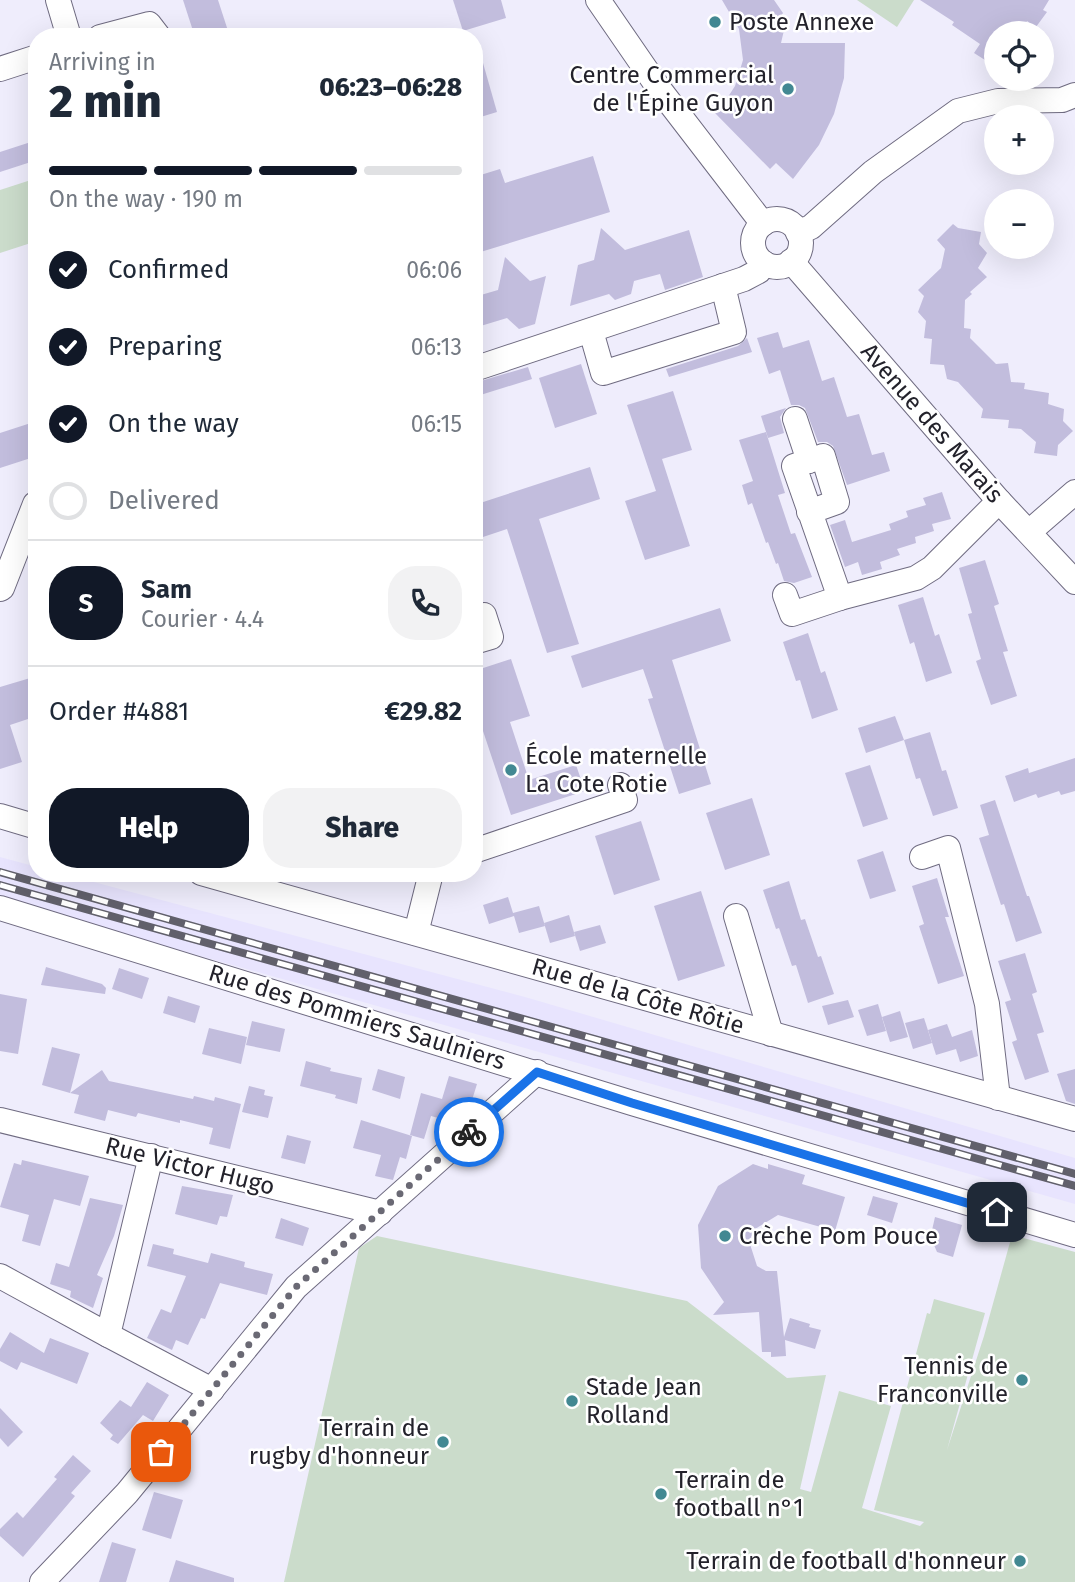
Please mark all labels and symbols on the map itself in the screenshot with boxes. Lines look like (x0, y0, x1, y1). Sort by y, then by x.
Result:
place label: Poste Annexe (729, 8, 874, 36)
marker: Poste Annexe (707, 14, 723, 30)
place label: Centre Commercial de l'Épine Guyon (569, 61, 774, 117)
marker: Centre Commercial de l'Épine Guyon (780, 81, 796, 97)
street label: Avenue des Marais (855, 338, 1009, 508)
place label: École maternelle La Cote Rotie (525, 741, 707, 798)
marker: École maternelle La Cote Rotie (503, 762, 519, 778)
street label: Rue de la Côte Rôtie (529, 952, 747, 1040)
street label: Rue des Pommiers Saulniers (205, 958, 509, 1076)
courier (434, 1097, 504, 1167)
street label: Rue Victor Hugo (102, 1131, 278, 1201)
pin (967, 1182, 1027, 1242)
place label: Crèche Pom Pouce (739, 1222, 938, 1250)
marker: Crèche Pom Pouce (717, 1228, 733, 1244)
place label: Tennis de Franconville (877, 1352, 1008, 1408)
marker: Tennis de Franconville (1014, 1372, 1030, 1388)
place label: Stade Jean Rolland (586, 1373, 702, 1429)
marker: Stade Jean Rolland (564, 1393, 580, 1409)
place label: Terrain de rugby d'honneur (249, 1414, 430, 1470)
pin (131, 1422, 191, 1482)
marker: Terrain de rugby d'honneur (435, 1434, 451, 1450)
place label: Terrain de football n°1 (675, 1466, 804, 1522)
marker: Terrain de football n°1 (653, 1486, 669, 1502)
place label: Terrain de football d'honneur (686, 1547, 1007, 1575)
marker: Terrain de football d'honneur (1012, 1553, 1028, 1569)

